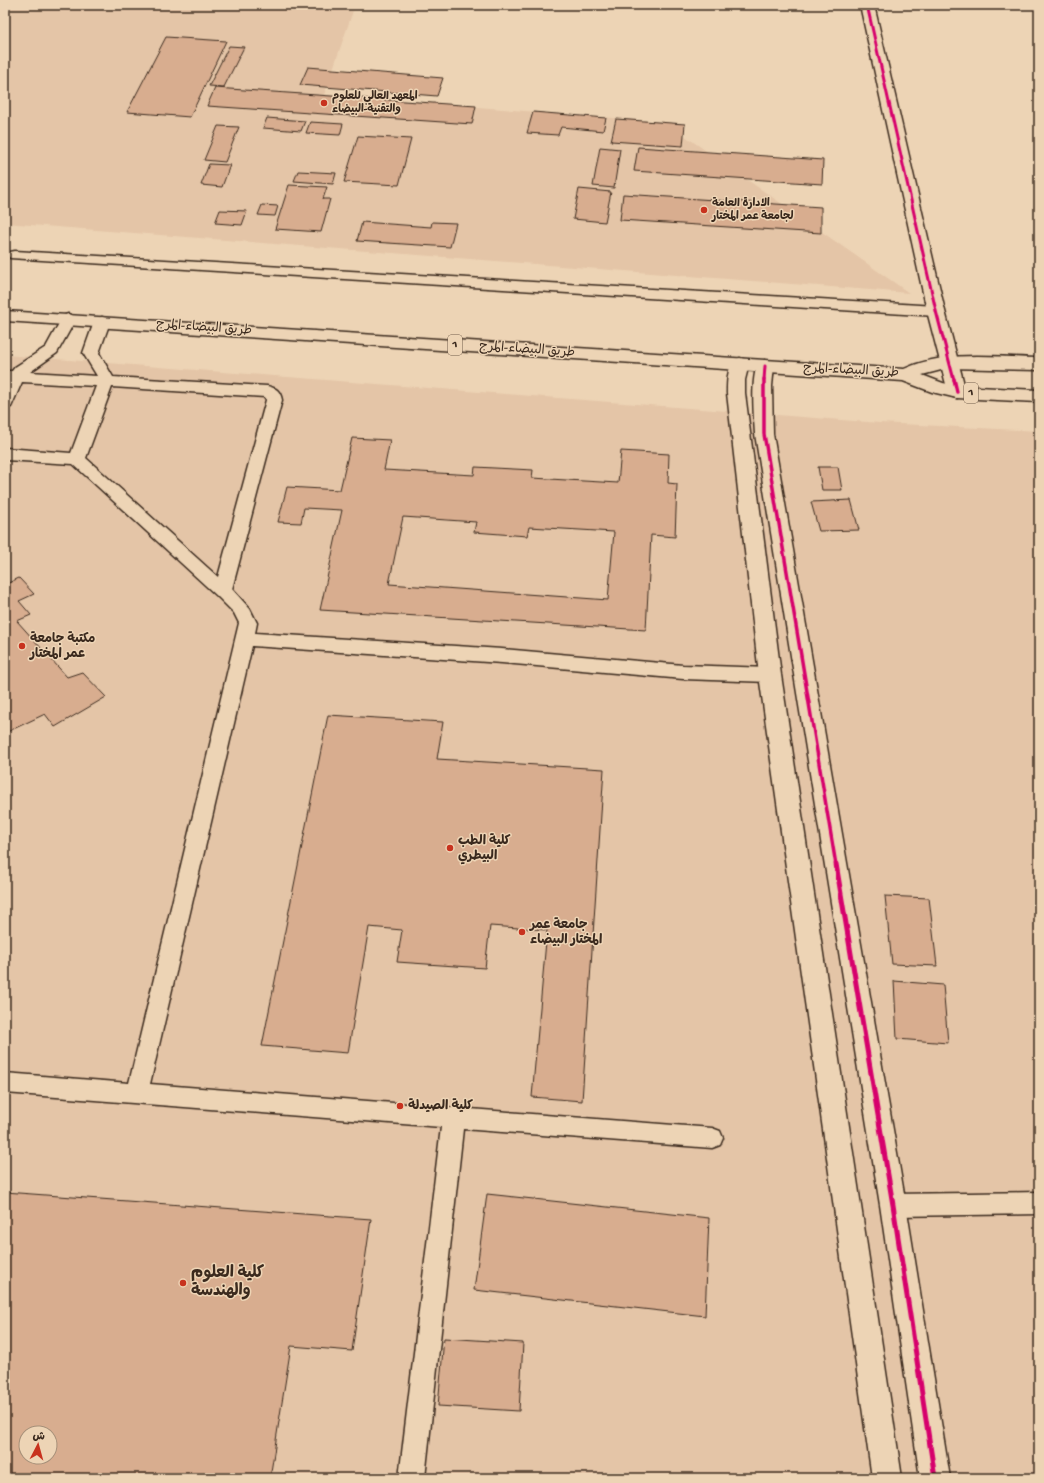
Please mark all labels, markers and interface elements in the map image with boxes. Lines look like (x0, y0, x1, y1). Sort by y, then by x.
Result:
place label: المعهد العالي للعلوم والتقنية-البيضاء (332, 90, 418, 116)
marker: المعهد العالي للعلوم والتقنية-البيضاء (319, 98, 329, 108)
place label: الادارة العامة لجامعة عمر المختار (711, 197, 793, 223)
marker: الادارة العامة لجامعة عمر المختار (699, 205, 709, 215)
street label: طريق البيضاء-المرج (156, 317, 252, 339)
road number: 1 (448, 335, 462, 355)
street label: طريق البيضاء-المرج (479, 339, 575, 361)
street label: طريق البيضاء-المرج (803, 361, 899, 381)
road number: 1 (964, 383, 978, 403)
place label: مكتبة جامعة عمر المختار (29, 631, 95, 662)
marker: مكتبة جامعة عمر المختار (17, 641, 27, 651)
place label: كلية الطب البيطري (458, 833, 511, 865)
marker: كلية الطب البيطري (445, 843, 455, 853)
place label: جامعة عمر المختار البيضاء (528, 917, 602, 948)
marker: جامعة عمر المختار البيضاء (517, 927, 527, 937)
place label: كلية الصيدلة (408, 1098, 473, 1114)
marker: كلية الصيدلة (395, 1101, 405, 1111)
place label: كلية العلوم والهندسة (191, 1264, 264, 1302)
marker: كلية العلوم والهندسة (178, 1278, 188, 1288)
north arrow (18, 1425, 58, 1465)
text: ش (32, 1430, 45, 1444)

